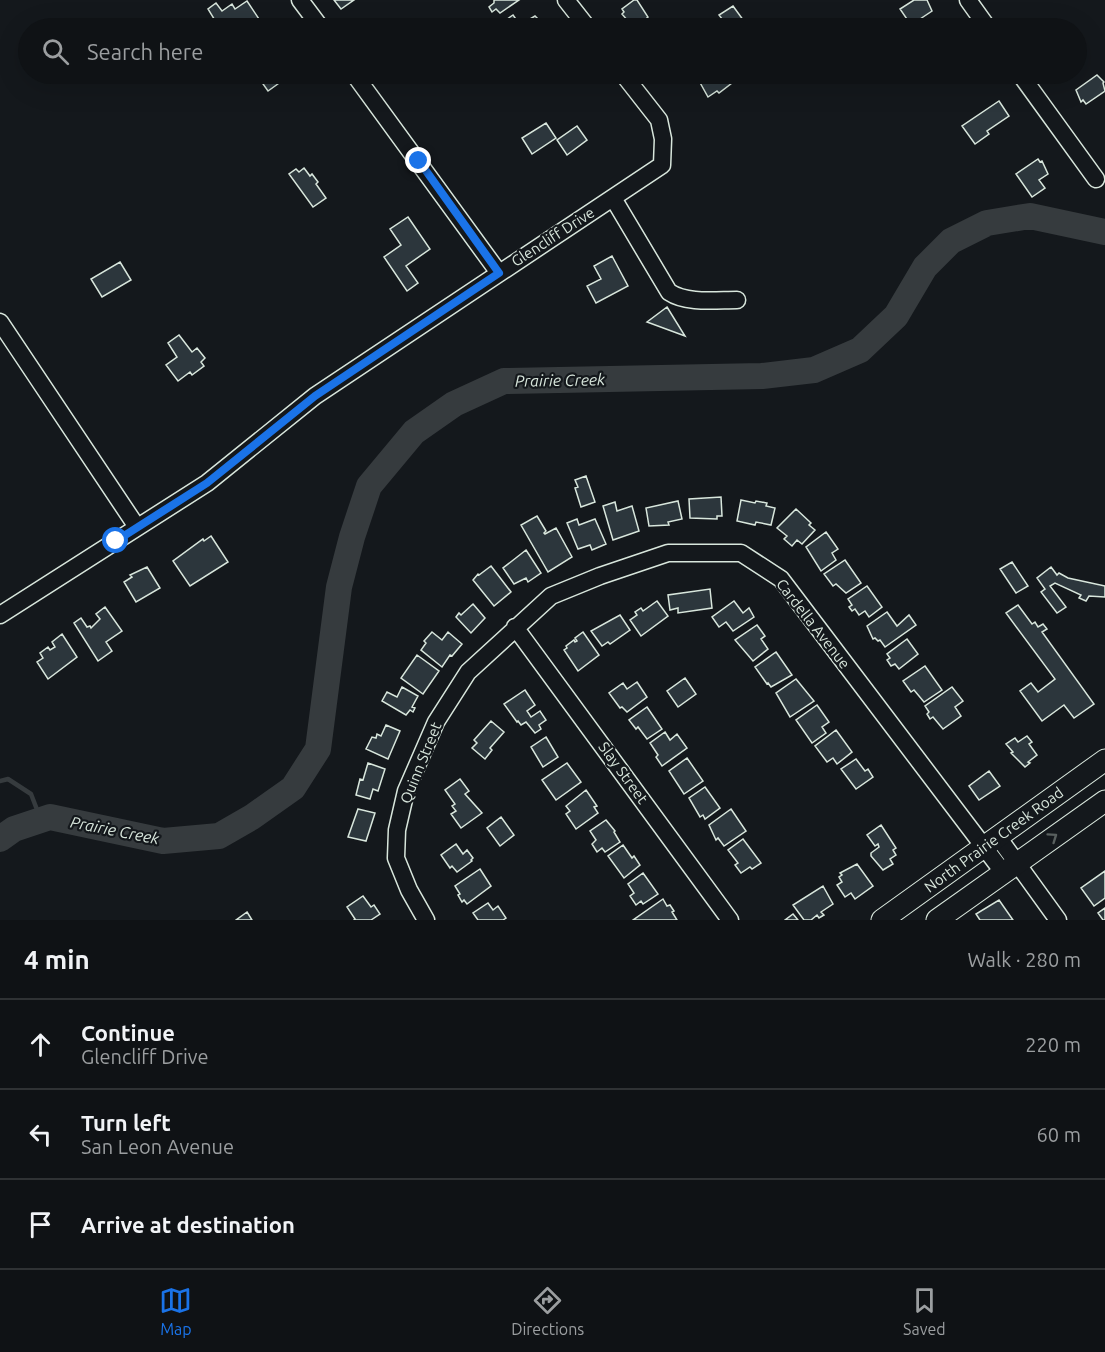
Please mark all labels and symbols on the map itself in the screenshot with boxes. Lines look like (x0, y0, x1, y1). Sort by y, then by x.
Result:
route end (405, 147, 431, 173)
street label: Glencliff Drive (508, 203, 597, 270)
water label: Prairie Creek (515, 370, 606, 390)
route start (102, 527, 128, 553)
street label: Cardella Avenue (773, 575, 854, 672)
street label: Quinn Street (396, 720, 445, 806)
street label: Slay Street (595, 739, 652, 807)
street label: North Prairie Creek Road (921, 784, 1066, 896)
water label: Prairie Creek (69, 813, 162, 848)
one-way arrow (1046, 833, 1057, 844)

